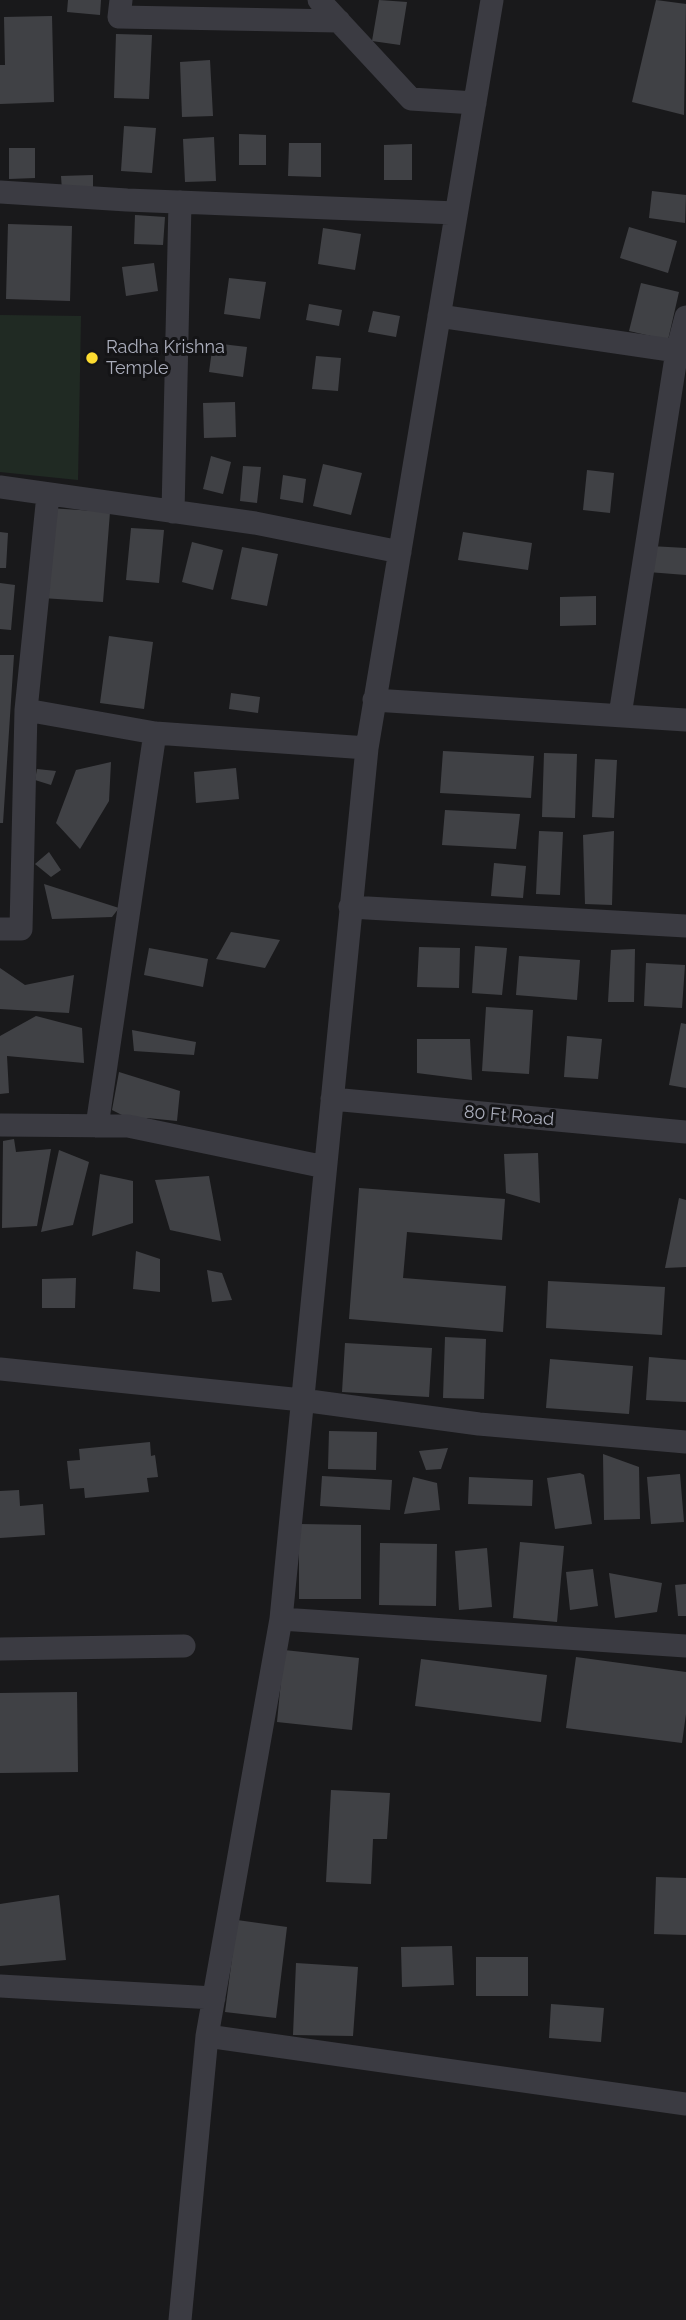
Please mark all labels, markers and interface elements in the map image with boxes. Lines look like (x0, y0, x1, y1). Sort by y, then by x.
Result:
place label: Radha Krishna Temple (106, 337, 225, 380)
marker: Radha Krishna Temple (84, 350, 100, 366)
street label: 80 Ft Road (463, 1101, 555, 1131)

